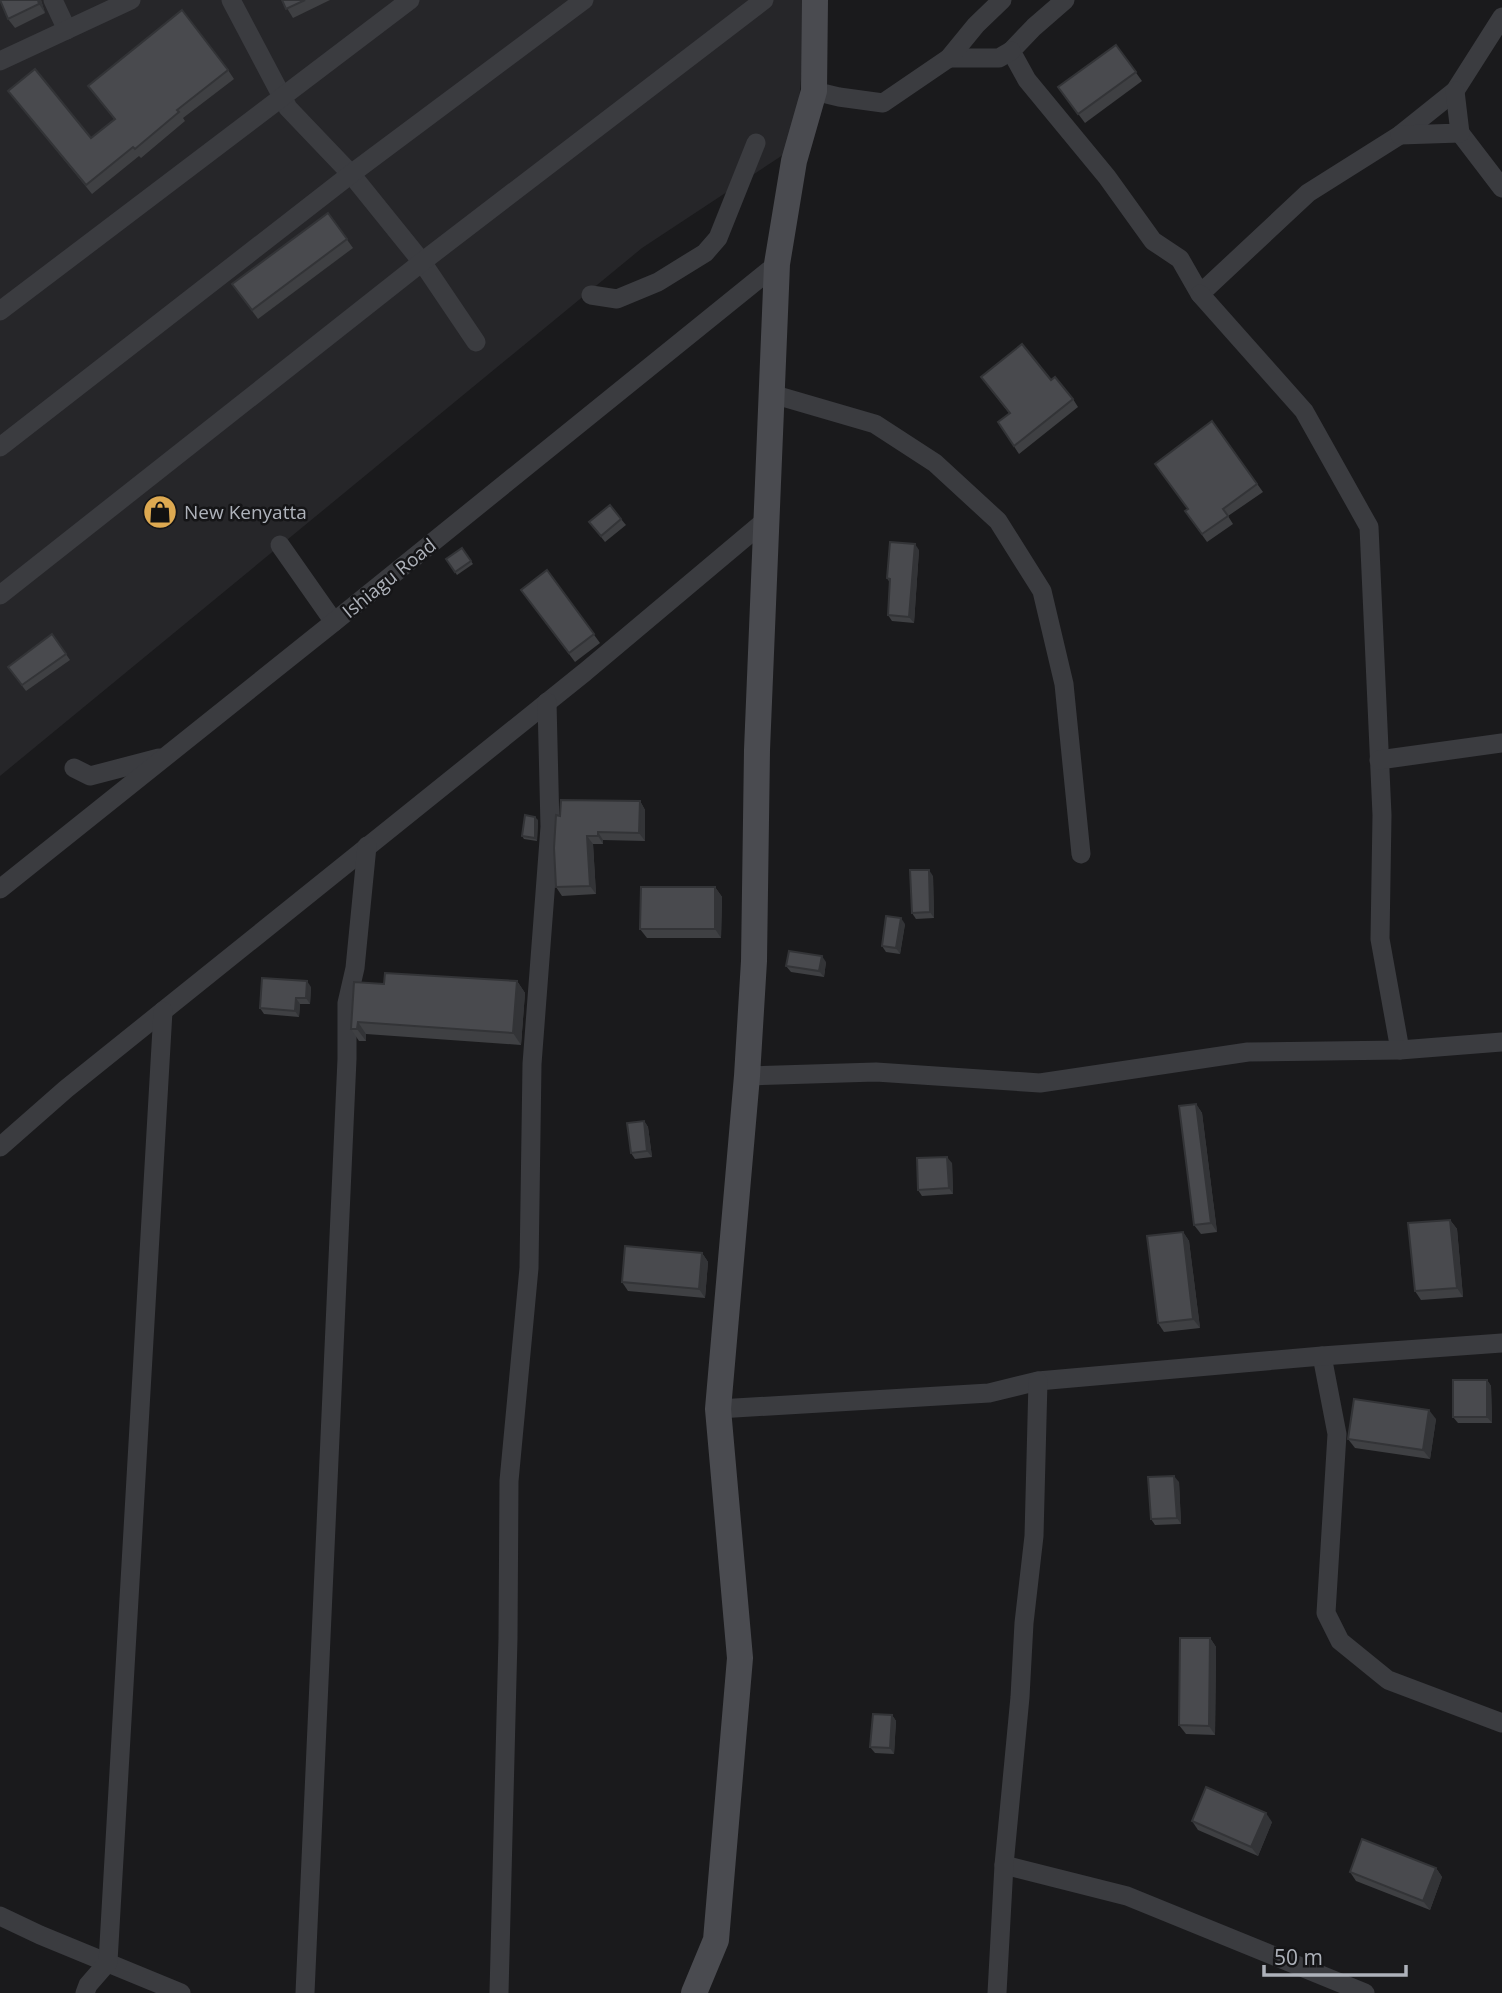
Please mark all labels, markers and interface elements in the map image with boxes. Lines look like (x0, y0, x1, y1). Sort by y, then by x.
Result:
shop icon: New Kenyatta (141, 493, 179, 531)
place label: New Kenyatta (184, 499, 307, 525)
street label: Ishiagu Road (337, 532, 441, 624)
scale bar (1264, 1934, 1406, 1978)
text: 50 m (1274, 1943, 1323, 1971)

